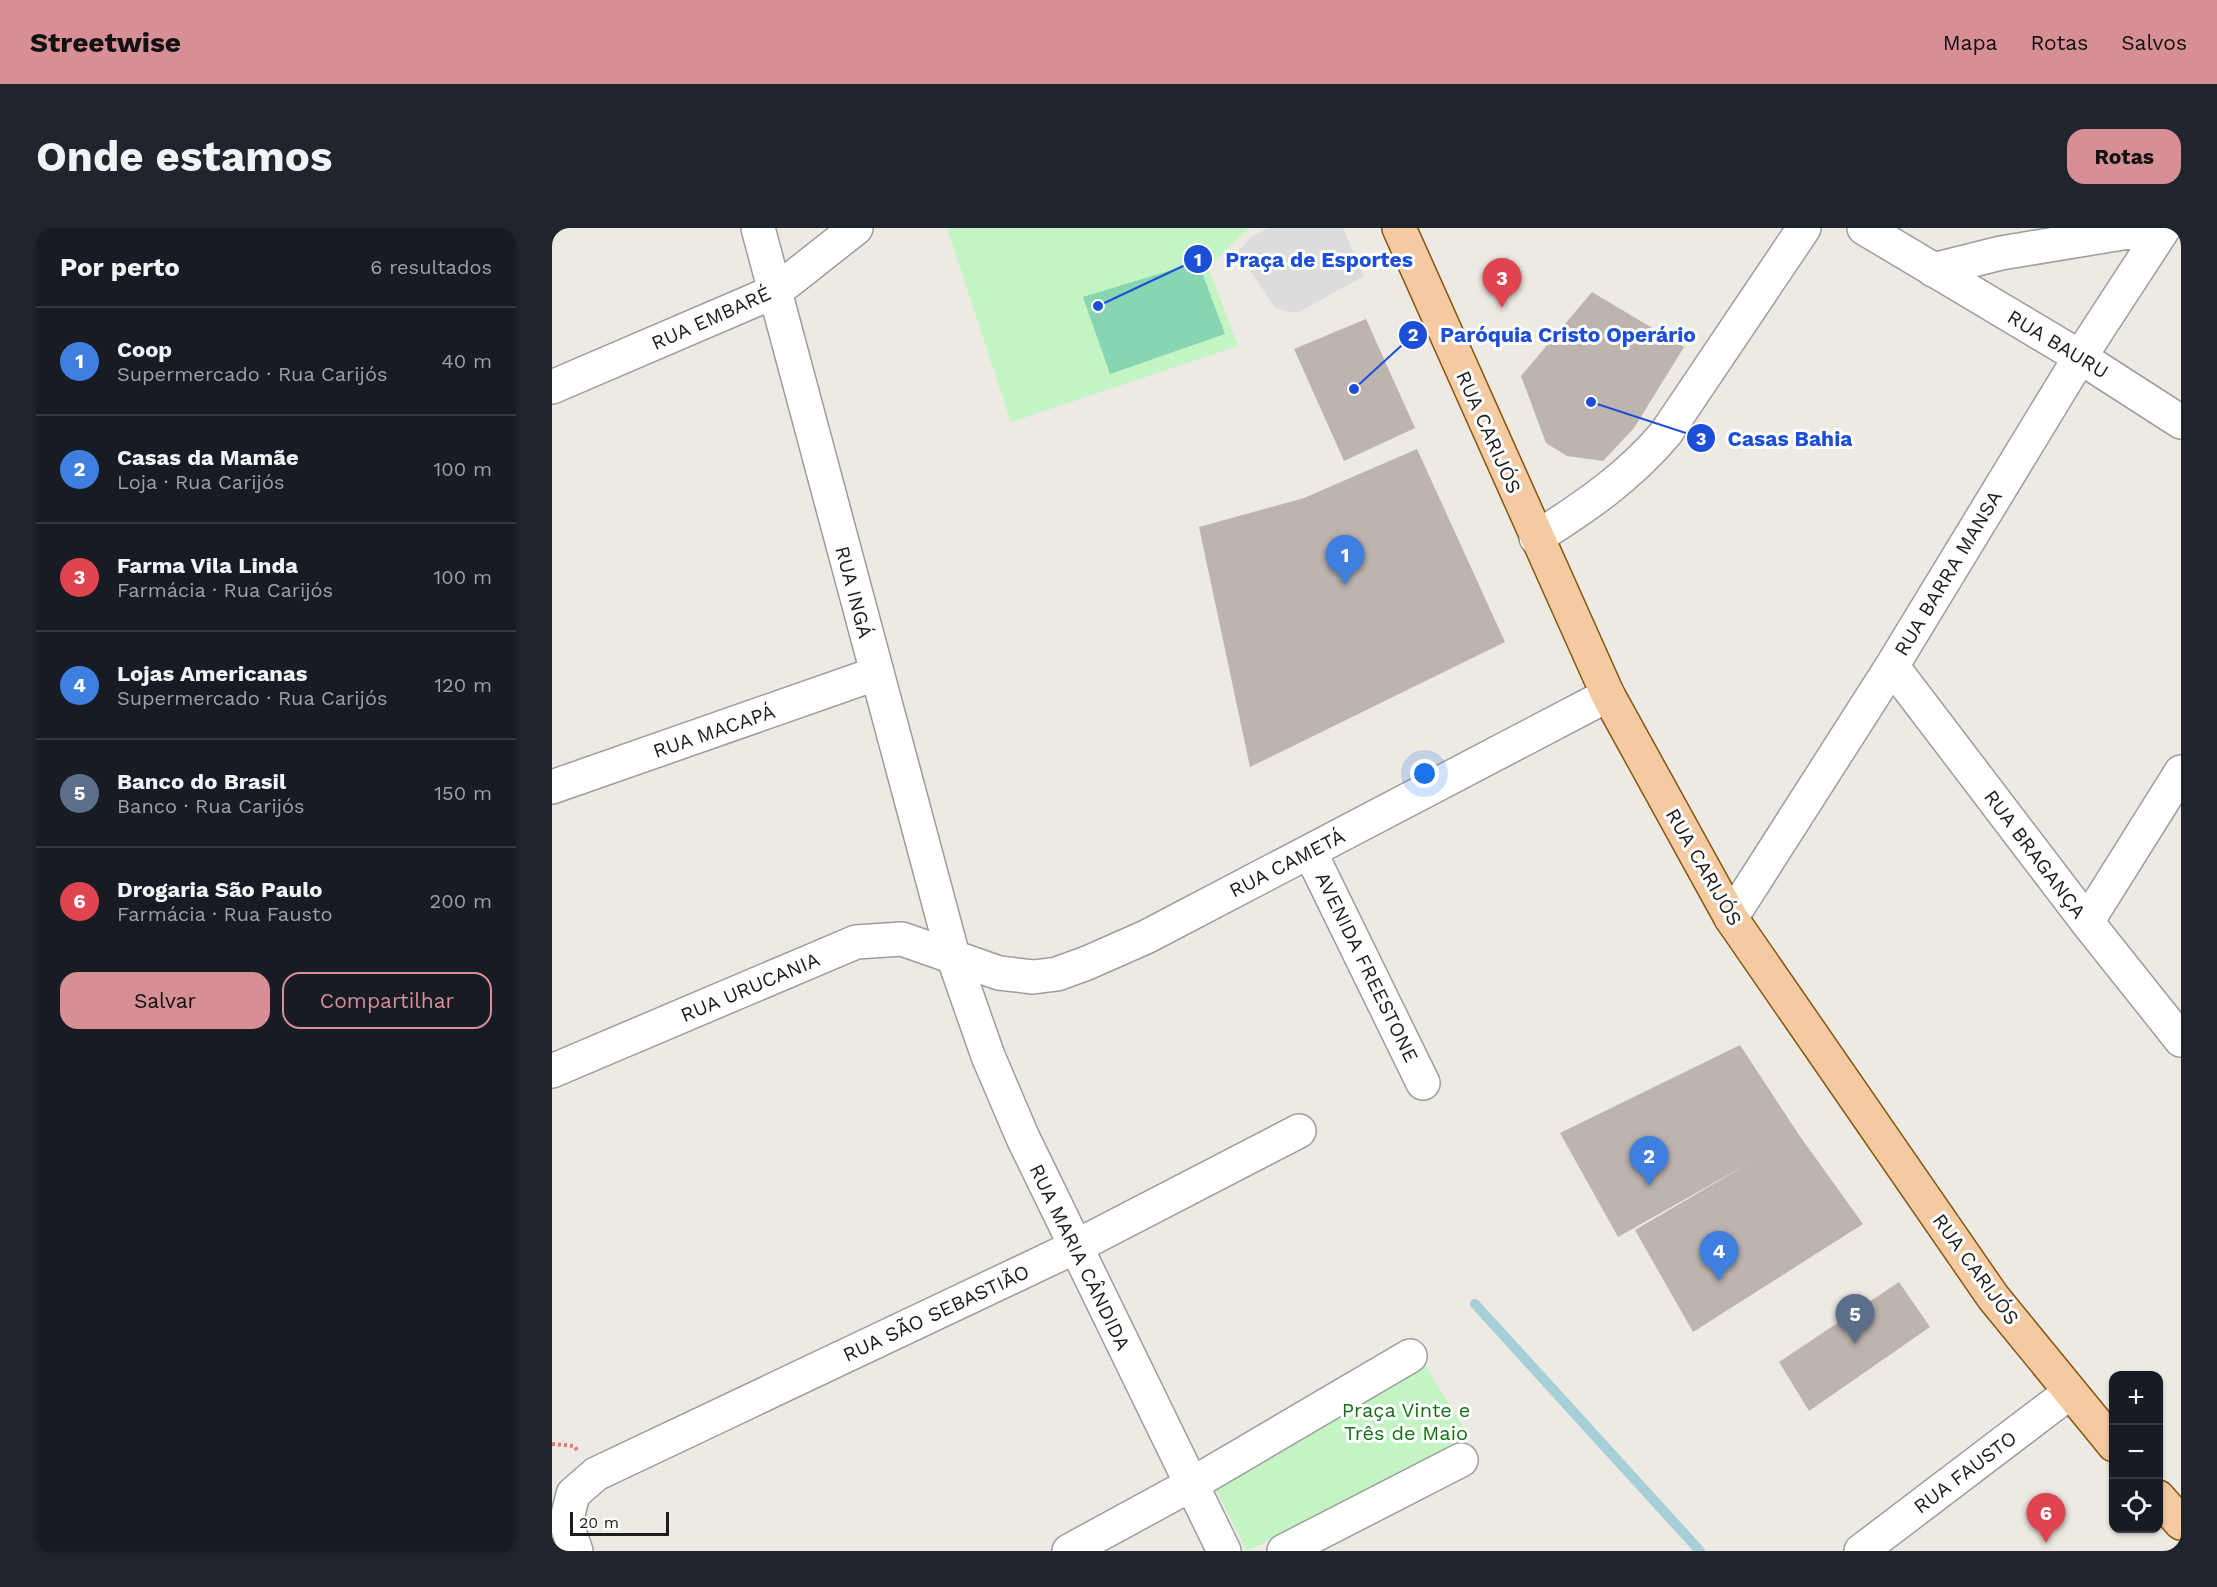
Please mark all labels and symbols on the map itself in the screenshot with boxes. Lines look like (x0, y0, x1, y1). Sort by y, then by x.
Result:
callout: Praça de Esportes (1183, 240, 1425, 279)
text: Praça de Esportes (1225, 247, 1413, 272)
text: 1 (1194, 249, 1202, 270)
pin: 3 (1482, 259, 1522, 308)
street label: RUA EMBARÉ (648, 281, 774, 355)
street label: RUA BAURU (2003, 304, 2113, 384)
callout: Paróquia Cristo Operário (1398, 315, 1708, 354)
text: Paróquia Cristo Operário (1440, 322, 1696, 347)
text: 2 (1408, 324, 1418, 345)
street label: RUA CARIJÓS (1451, 367, 1527, 497)
callout: Casas Bahia (1686, 419, 1864, 458)
text: Casas Bahia (1728, 426, 1853, 451)
text: 3 (1696, 428, 1706, 449)
street label: RUA BARRA MANSA (1889, 486, 2007, 660)
pin: 1 (1326, 536, 1364, 585)
street label: RUA INGÁ (830, 543, 878, 641)
street label: RUA MACAPÁ (650, 699, 778, 763)
your location (1410, 759, 1439, 788)
street label: RUA BRAGANÇA (1979, 785, 2091, 923)
street label: RUA CARIJÓS (1661, 804, 1747, 930)
street label: RUA CAMETÁ (1225, 824, 1349, 902)
street label: AVENIDA FREESTONE (1310, 868, 1424, 1066)
street label: RUA URUCANIA (677, 947, 823, 1027)
pin: 2 (1630, 1136, 1668, 1186)
street label: RUA MARIA CÂNDIDA (1024, 1160, 1136, 1354)
street label: RUA CARIJÓS (1928, 1209, 2024, 1329)
pin: 4 (1700, 1232, 1738, 1281)
street label: RUA SÃO SEBASTIÃO (839, 1259, 1033, 1367)
pin: 5 (1836, 1294, 1874, 1344)
park label: Praça Vinte e Três de Maio (1342, 1398, 1470, 1445)
street label: RUA FAUSTO (1909, 1425, 2021, 1519)
pin: 6 (2026, 1494, 2066, 1543)
scale bar (570, 1509, 669, 1536)

